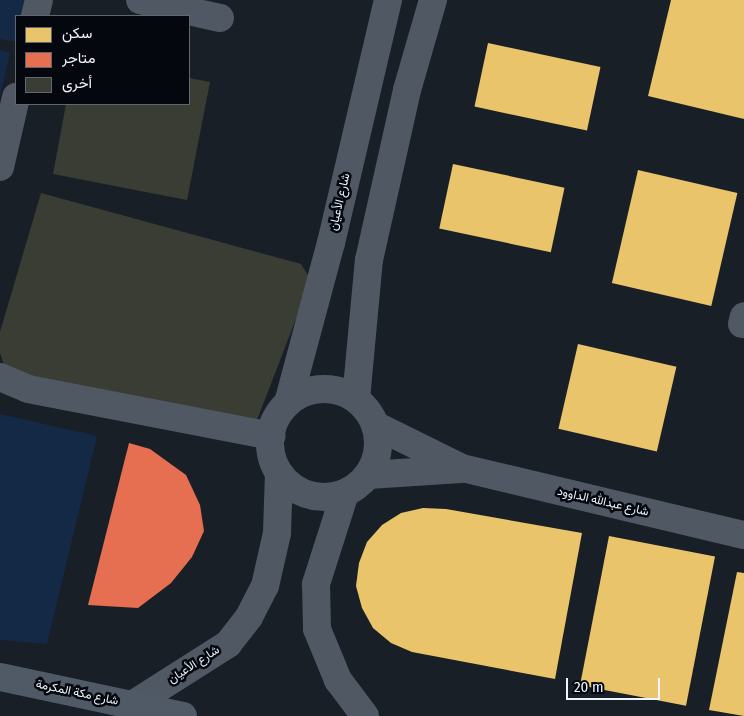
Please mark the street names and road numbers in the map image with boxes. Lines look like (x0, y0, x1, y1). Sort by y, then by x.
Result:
street label: شارع الأعيان (326, 172, 354, 232)
street label: شارع عبدالله الداوود (556, 484, 650, 520)
street label: شارع الأعيان (166, 643, 222, 687)
street label: شارع مكة المكرمة (34, 677, 120, 709)

